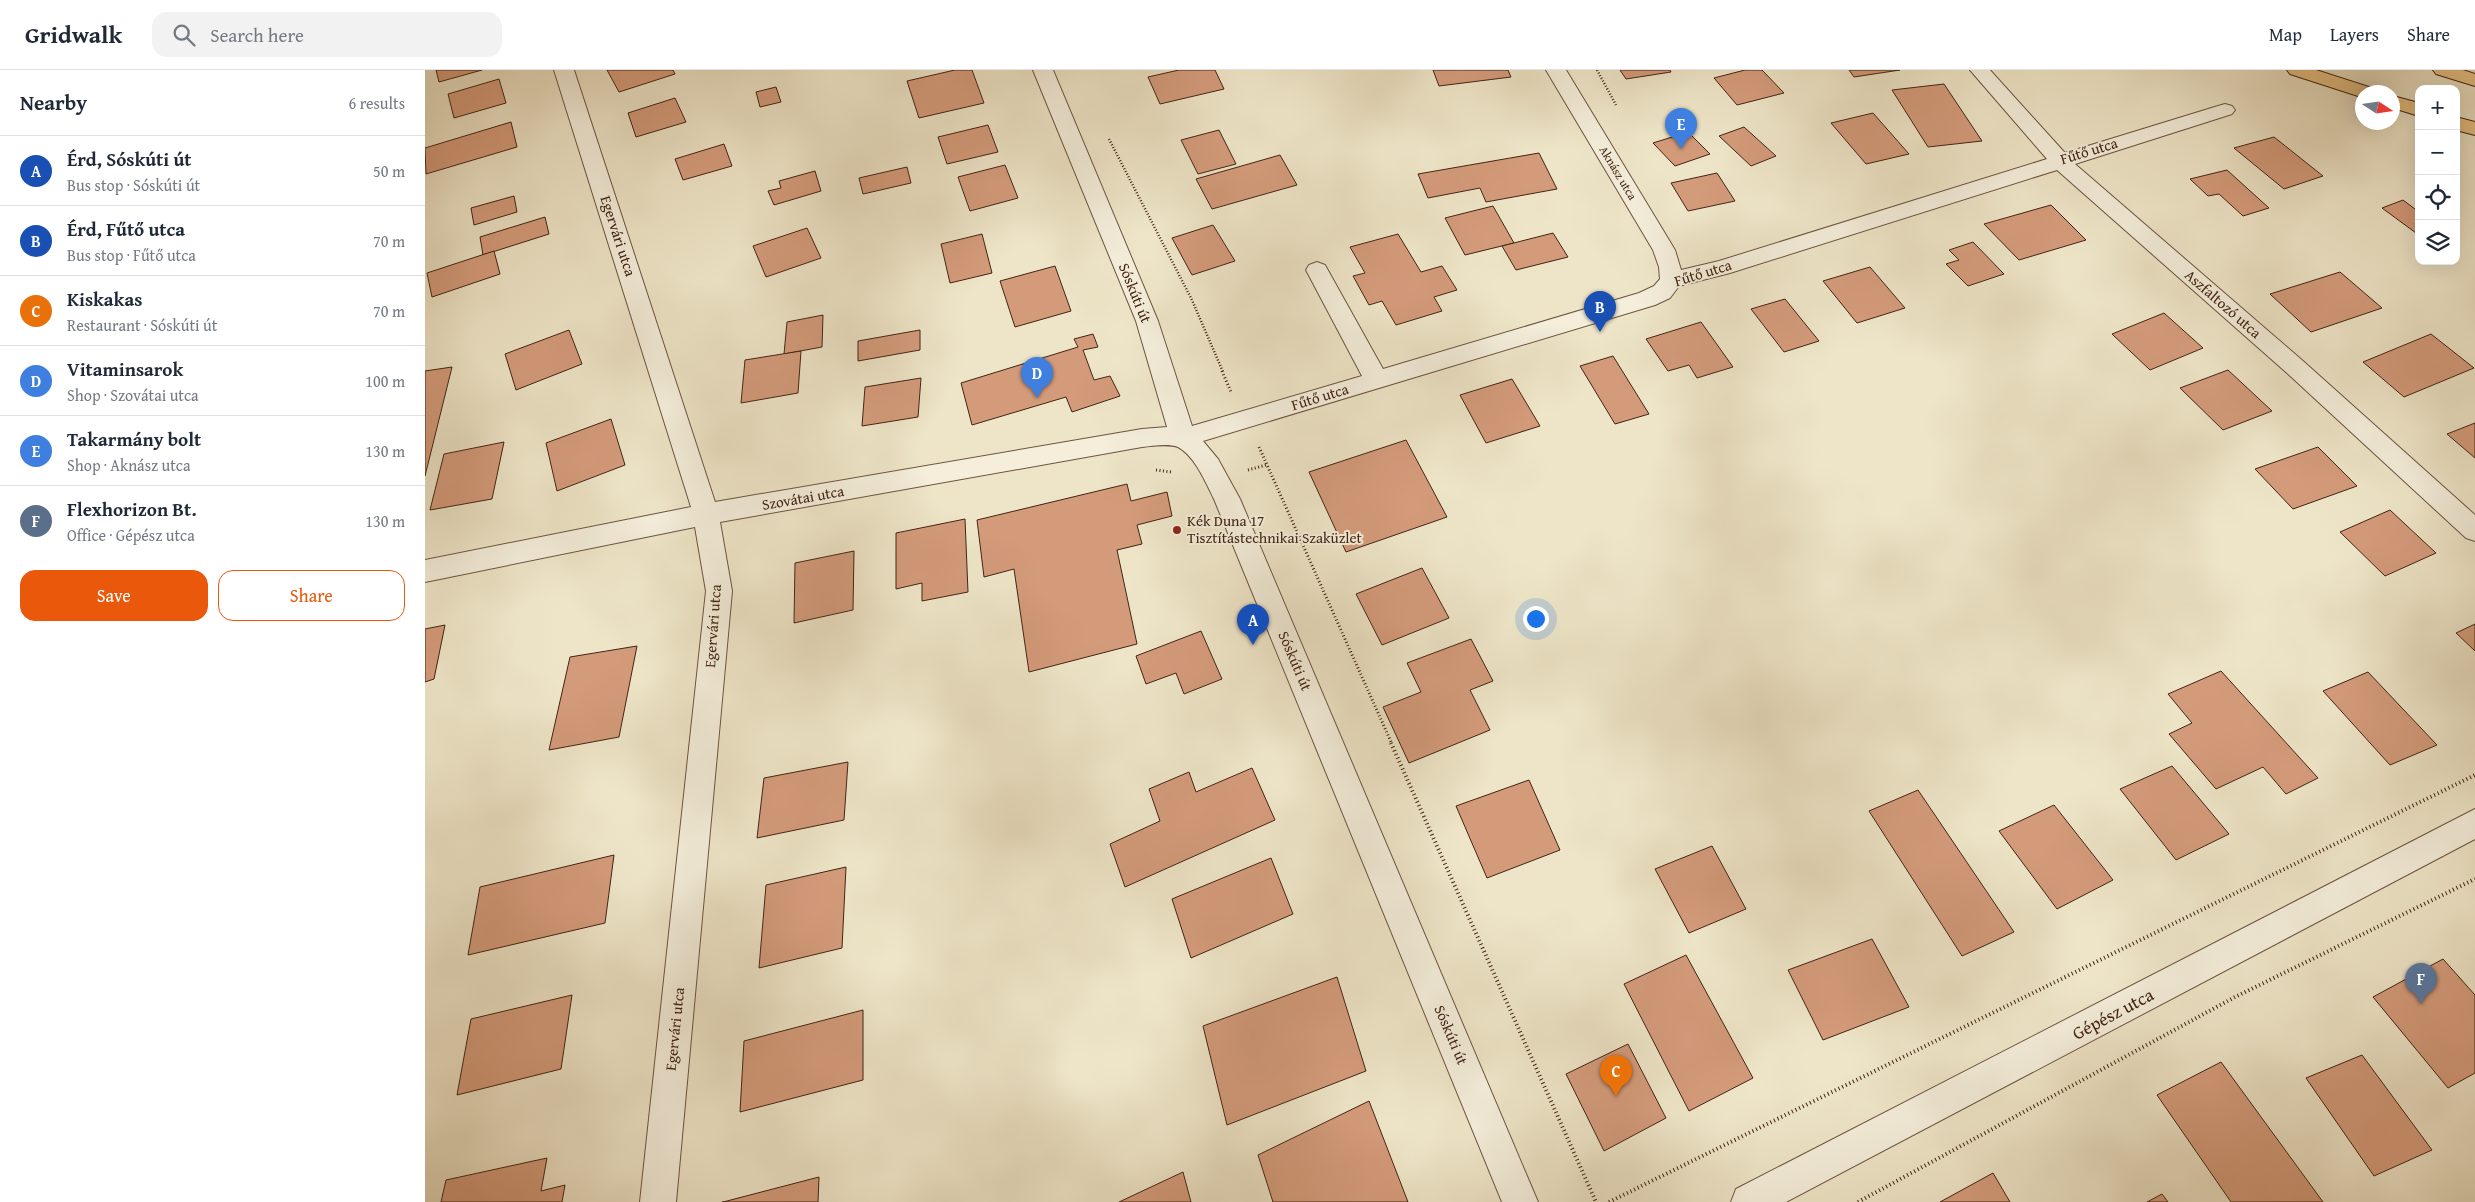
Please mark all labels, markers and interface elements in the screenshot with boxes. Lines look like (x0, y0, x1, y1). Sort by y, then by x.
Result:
search box (152, 12, 502, 57)
text: Gridwalk (25, 17, 122, 52)
icon: search (170, 21, 198, 49)
text: Search here (210, 21, 304, 49)
text: Map (2269, 21, 2302, 48)
text: Layers (2330, 21, 2379, 48)
text: Share (2407, 21, 2450, 48)
north arrow (2355, 85, 2400, 130)
map controls (2415, 85, 2460, 265)
button: + (2415, 85, 2460, 130)
text: Nearby (20, 87, 87, 118)
text: 6 results (348, 91, 405, 115)
pin: E (1665, 108, 1697, 149)
button: − (2415, 130, 2460, 175)
street label: Fűtő utca (2058, 132, 2120, 169)
street label: Aknász utca (1596, 143, 1641, 203)
text: Érd, Sóskúti út (67, 145, 191, 173)
text: A (31, 159, 41, 183)
text: 50 m (373, 159, 405, 183)
text: Bus stop · Sóskúti út (67, 173, 200, 197)
button: locate (2415, 175, 2460, 220)
street label: Egervári utca (596, 193, 641, 279)
text: Érd, Fűtő utca (67, 215, 185, 243)
button: layers (2415, 220, 2460, 265)
text: B (31, 229, 41, 253)
text: 70 m (373, 229, 405, 253)
text: Bus stop · Fűtő utca (67, 243, 196, 267)
street label: Fűtő utca (1672, 254, 1734, 291)
street label: Sóskúti út (1114, 260, 1157, 327)
street label: Aszfaltozó utca (2180, 264, 2266, 343)
text: Kiskakas (67, 285, 142, 313)
pin: B (1584, 291, 1616, 332)
text: C (31, 299, 41, 323)
text: 70 m (373, 299, 405, 323)
text: Restaurant · Sóskúti út (67, 313, 217, 337)
text: Vitaminsarok (67, 355, 183, 383)
pin: D (1021, 357, 1053, 398)
text: D (31, 369, 41, 393)
text: 100 m (365, 369, 405, 393)
street label: Fűtő utca (1289, 378, 1351, 415)
text: Shop · Szovátai utca (67, 383, 199, 407)
text: Takarmány bolt (67, 425, 201, 453)
text: E (32, 439, 40, 463)
text: 130 m (365, 439, 405, 463)
text: Shop · Aknász utca (67, 453, 191, 477)
street label: Szovátai utca (760, 480, 846, 515)
text: Flexhorizon Bt. (67, 495, 197, 523)
text: F (32, 509, 40, 533)
text: 130 m (365, 509, 405, 533)
place label: Kék Duna 17 Tisztítástechnikai Szaküzlet (1187, 510, 1363, 548)
text: Office · Gépész utca (67, 523, 195, 547)
marker: Kék Duna 17 Tisztítástechnikai Szaküzlet (1171, 524, 1183, 536)
button: Save (20, 570, 208, 621)
button: Share (218, 570, 405, 621)
street label: Egervári utca (699, 583, 726, 668)
pin: A (1237, 604, 1269, 645)
your location (1523, 606, 1549, 632)
street label: Sóskúti út (1274, 628, 1318, 694)
pin: F (2405, 963, 2437, 1004)
street label: Gépész utca (2067, 981, 2159, 1046)
street label: Egervári utca (660, 986, 689, 1072)
street label: Sóskúti út (1430, 1002, 1474, 1068)
pin: C (1600, 1055, 1632, 1096)

